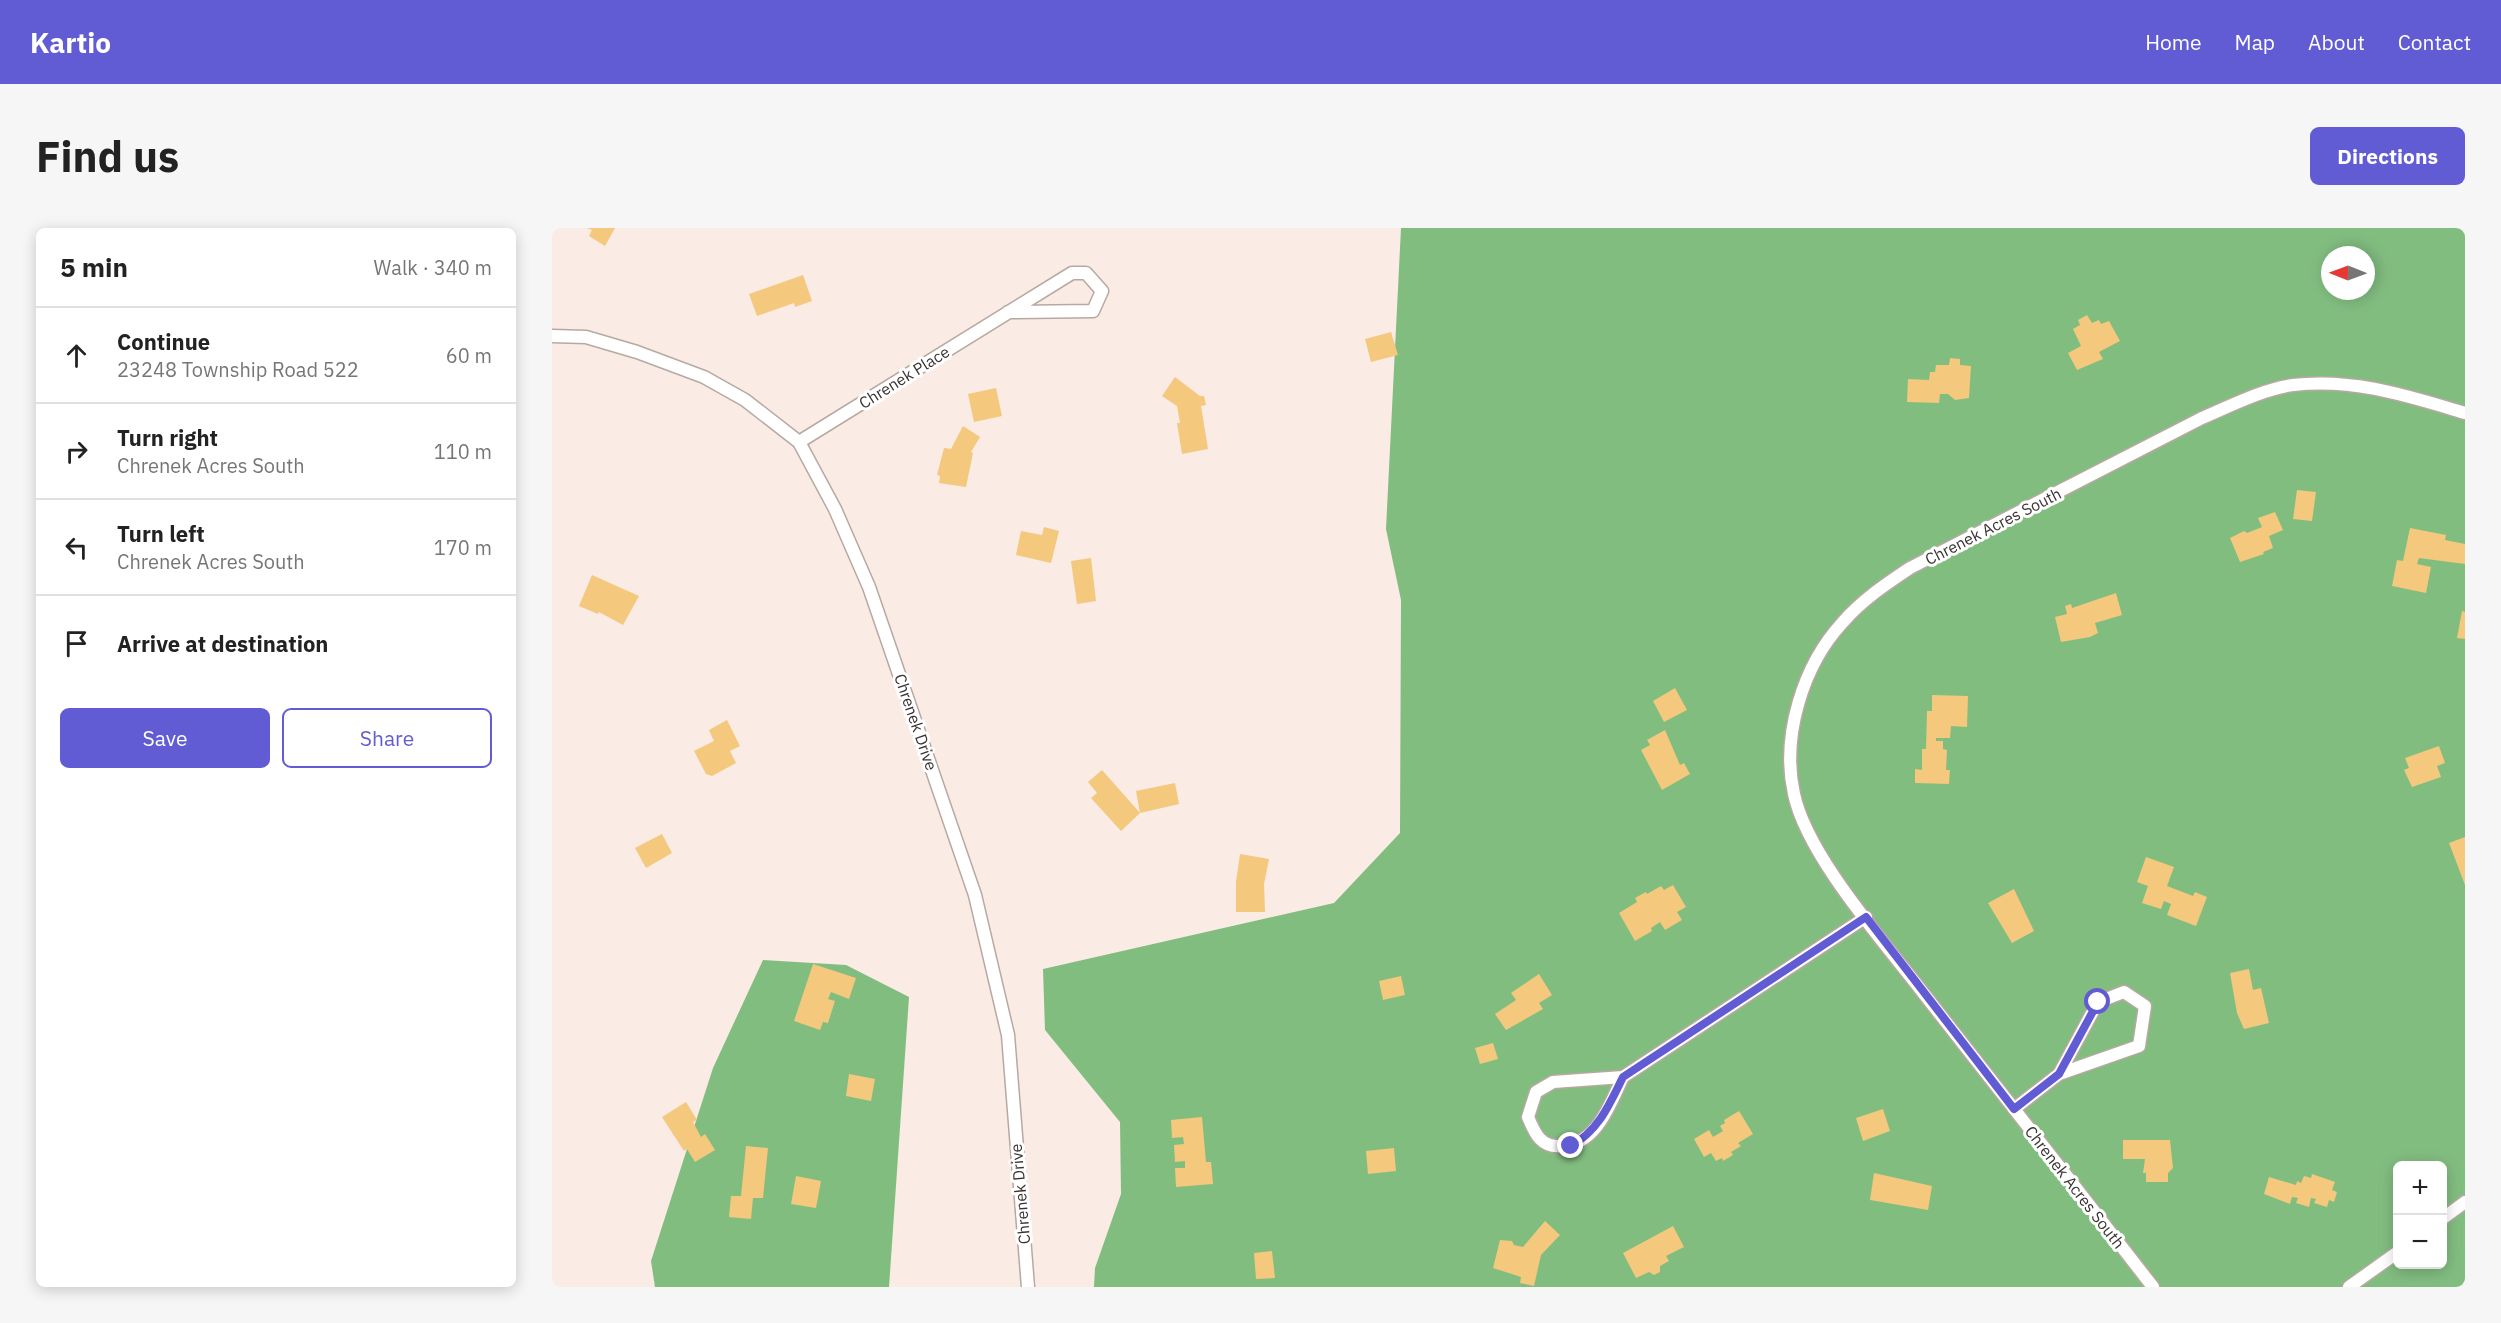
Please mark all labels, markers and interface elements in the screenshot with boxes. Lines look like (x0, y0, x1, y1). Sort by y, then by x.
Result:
text: Kartio (30, 24, 111, 61)
text: Home (2145, 28, 2202, 56)
text: Map (2235, 28, 2275, 56)
text: About (2308, 28, 2365, 56)
text: Contact (2398, 28, 2471, 56)
button: Directions (2310, 127, 2465, 185)
text: Find us (36, 129, 179, 184)
north arrow (2321, 246, 2375, 300)
text: 5 min (60, 250, 128, 284)
text: Walk · 340 m (374, 254, 492, 281)
text: Continue (117, 327, 210, 356)
icon: ahead (60, 339, 93, 372)
street label: Chrenek Place (855, 341, 953, 413)
text: 60 m (446, 342, 492, 369)
text: 23248 Township Road 522 (117, 356, 359, 383)
text: Turn right (117, 423, 218, 452)
icon: right (60, 435, 93, 468)
text: 110 m (434, 438, 492, 465)
text: Chrenek Acres South (117, 452, 305, 479)
street label: Chrenek Acres South (1922, 483, 2064, 569)
text: Turn left (117, 519, 205, 548)
icon: left (60, 531, 93, 564)
text: 170 m (434, 534, 492, 561)
text: Chrenek Acres South (117, 548, 305, 575)
icon: arrive (60, 627, 93, 660)
text: Arrive at destination (117, 629, 328, 658)
street label: Chrenek Drive (890, 671, 942, 773)
button: Save (60, 708, 270, 768)
button: Share (282, 708, 492, 768)
route start (2084, 988, 2110, 1014)
street label: Chrenek Acres South (2021, 1122, 2129, 1252)
route end (1557, 1132, 1583, 1158)
street label: Chrenek Drive (1006, 1143, 1034, 1245)
map controls (2393, 1161, 2447, 1269)
button: + (2393, 1161, 2447, 1215)
button: − (2393, 1215, 2447, 1269)

